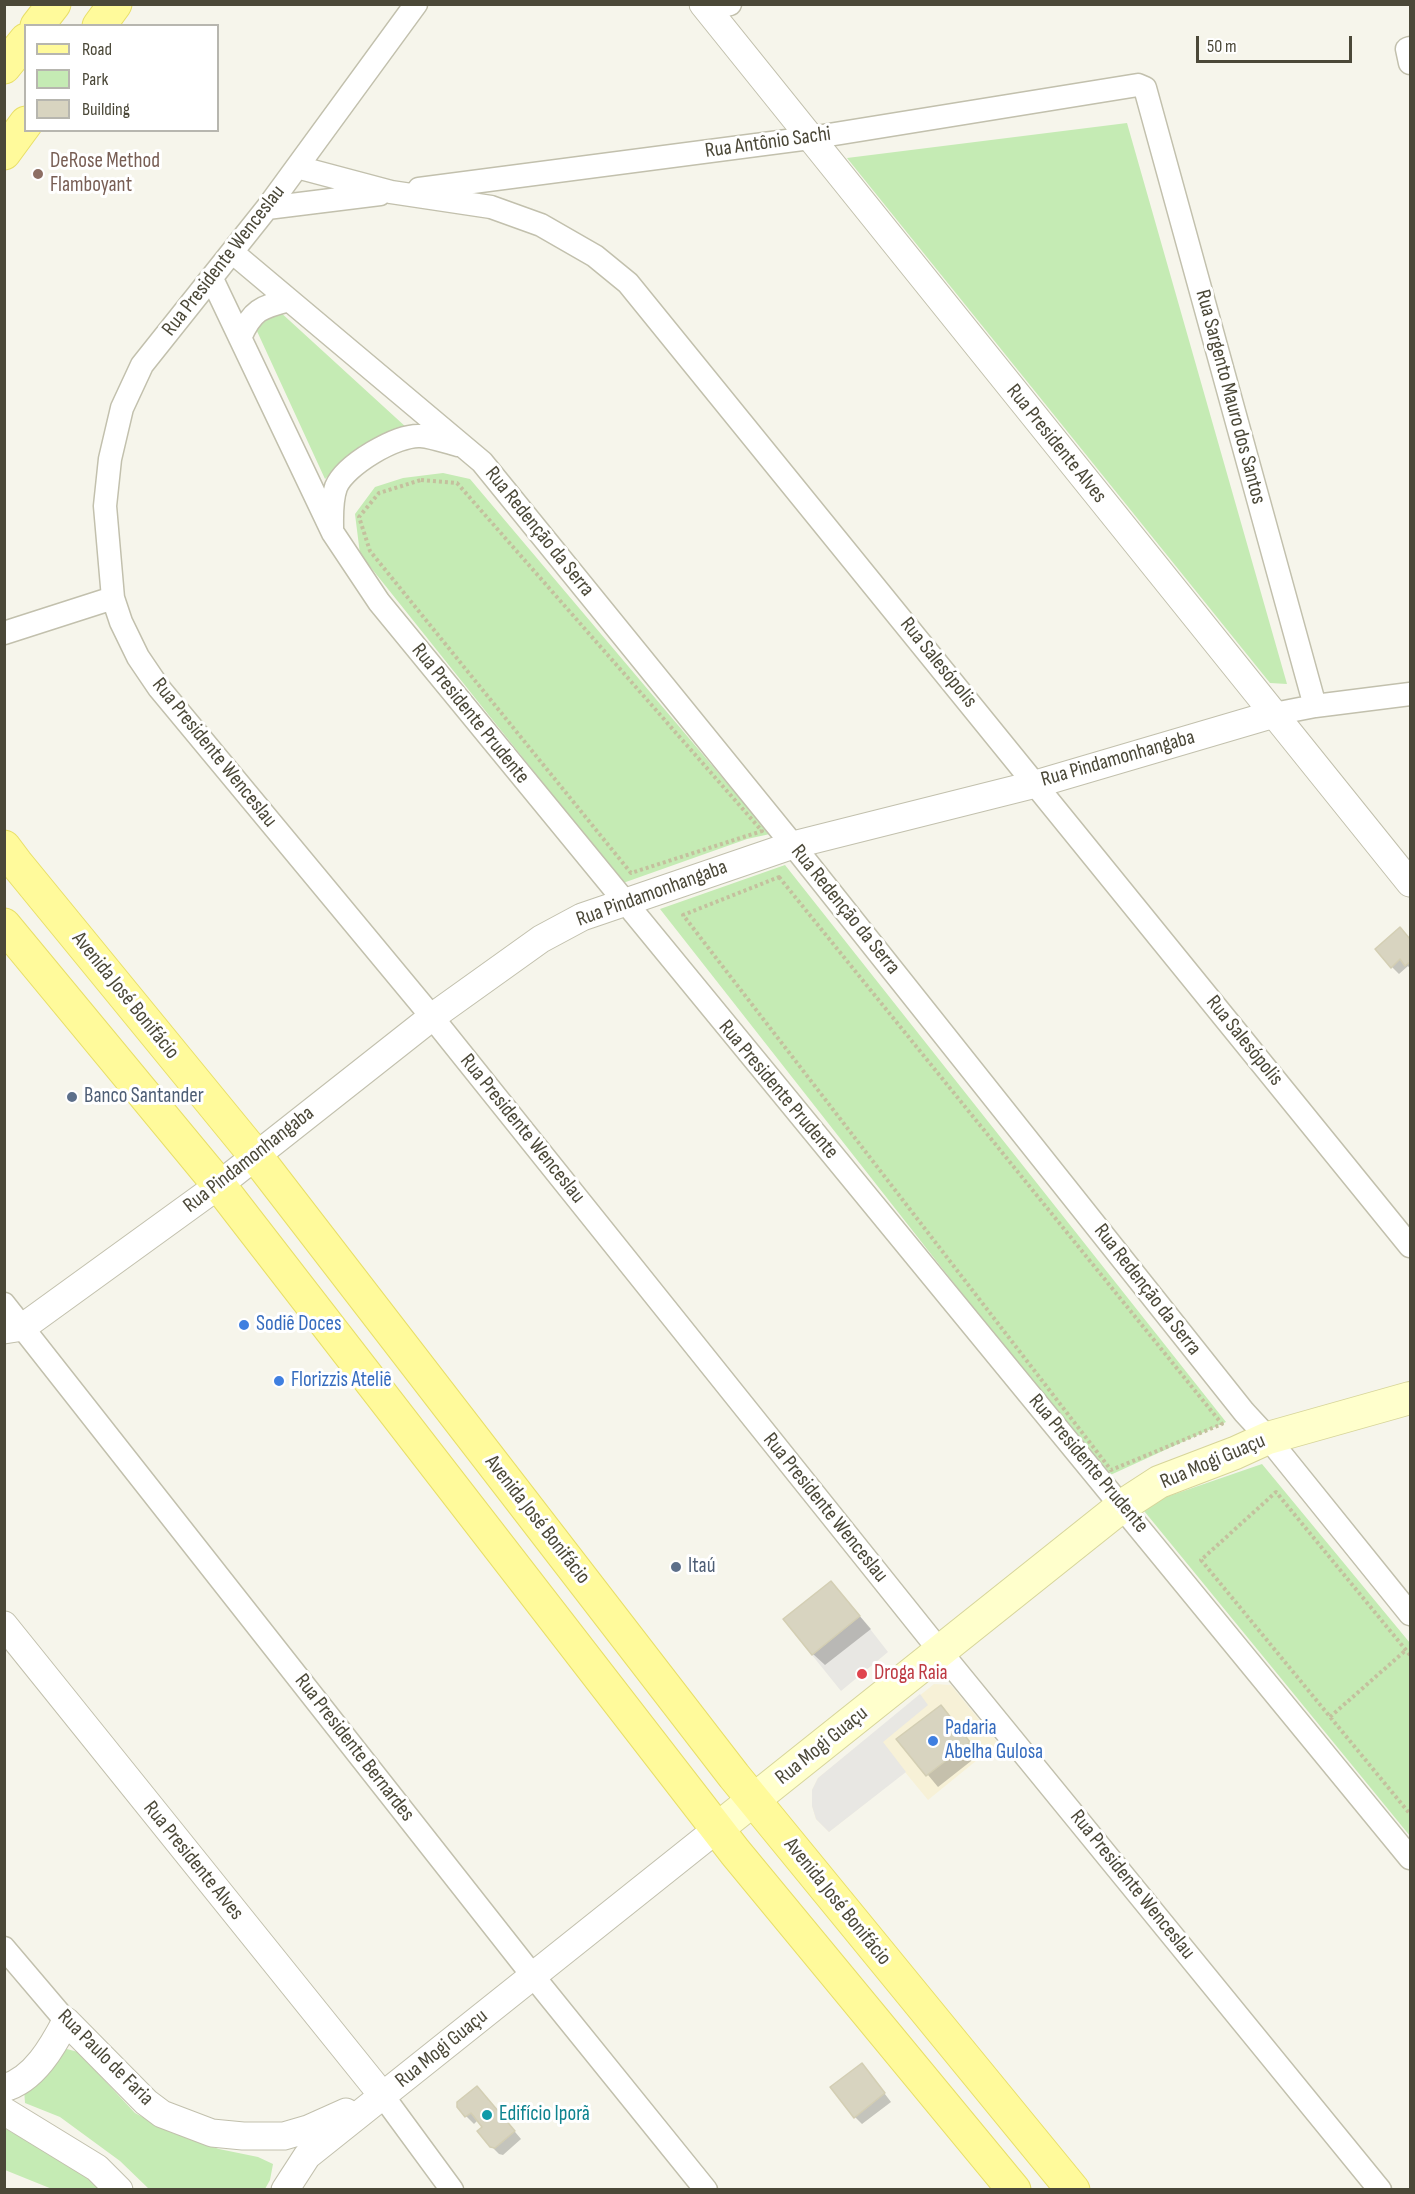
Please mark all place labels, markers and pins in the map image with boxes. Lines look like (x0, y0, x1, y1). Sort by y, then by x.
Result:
place label: DeRose Method Flamboyant (50, 149, 160, 199)
marker: DeRose Method Flamboyant (31, 167, 45, 181)
place label: Banco Santander (84, 1084, 204, 1110)
marker: Banco Santander (65, 1090, 79, 1104)
place label: Sodiê Doces (256, 1312, 341, 1338)
marker: Sodiê Doces (237, 1318, 251, 1332)
place label: Florizzis Ateliê (291, 1368, 392, 1394)
marker: Florizzis Ateliê (272, 1374, 286, 1388)
place label: Itaú (688, 1554, 715, 1580)
marker: Itaú (669, 1560, 683, 1574)
place label: Droga Raia (874, 1661, 948, 1687)
marker: Droga Raia (855, 1667, 869, 1681)
place label: Padaria Abelha Gulosa (945, 1716, 1043, 1766)
marker: Padaria Abelha Gulosa (926, 1734, 940, 1748)
place label: Edifício Iporã (499, 2102, 590, 2128)
marker: Edifício Iporã (480, 2108, 494, 2122)

